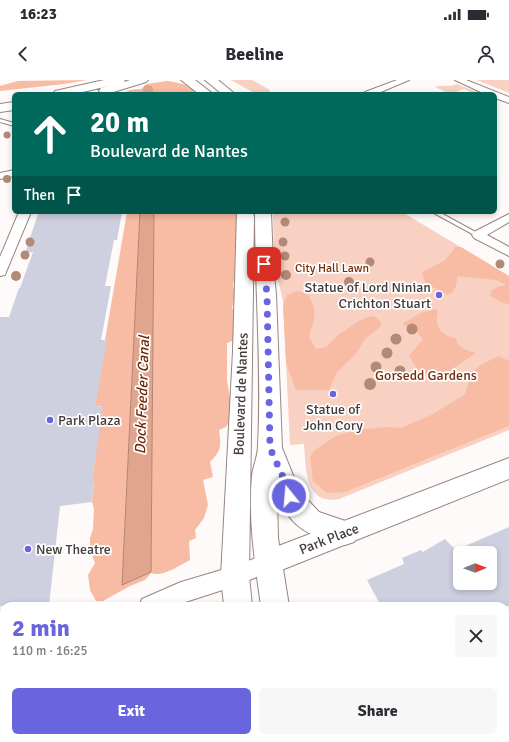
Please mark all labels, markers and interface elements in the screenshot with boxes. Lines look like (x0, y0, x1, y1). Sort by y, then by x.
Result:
text: 16:23 (20, 5, 57, 23)
icon: back (12, 43, 34, 65)
text: Beeline (225, 43, 284, 65)
icon: person (475, 43, 497, 65)
text: 20 m (90, 106, 149, 140)
icon: ahead (24, 108, 76, 160)
text: Boulevard de Nantes (90, 140, 248, 162)
icon: arrive (63, 184, 85, 206)
text: Then (24, 186, 55, 204)
pin (247, 247, 281, 281)
icon: arrive (253, 253, 275, 275)
park label: City Hall Lawn (295, 261, 369, 276)
place label: Statue of Lord Ninian Crichton Stuart (305, 279, 431, 312)
marker: Statue of Lord Ninian Crichton Stuart (434, 290, 444, 300)
street label: Boulevard de Nantes (230, 332, 252, 456)
water label: Dock Feeder Canal (131, 334, 153, 455)
park label: Gorsedd Gardens (375, 367, 477, 384)
marker: Statue of John Cory (328, 389, 338, 399)
place label: Statue of John Cory (303, 401, 363, 434)
place label: Park Plaza (58, 412, 121, 429)
marker: Park Plaza (45, 415, 55, 425)
position arrow (268, 475, 310, 517)
street label: Park Place (297, 520, 361, 558)
place label: New Theatre (36, 541, 111, 558)
marker: New Theatre (23, 544, 33, 554)
north arrow (453, 546, 497, 590)
map controls (453, 546, 497, 590)
text: 2 min (12, 613, 70, 643)
button: close (455, 615, 497, 657)
text: 110 m · 16:25 (12, 643, 88, 659)
button: Exit (12, 688, 251, 734)
button: Share (259, 688, 497, 734)

